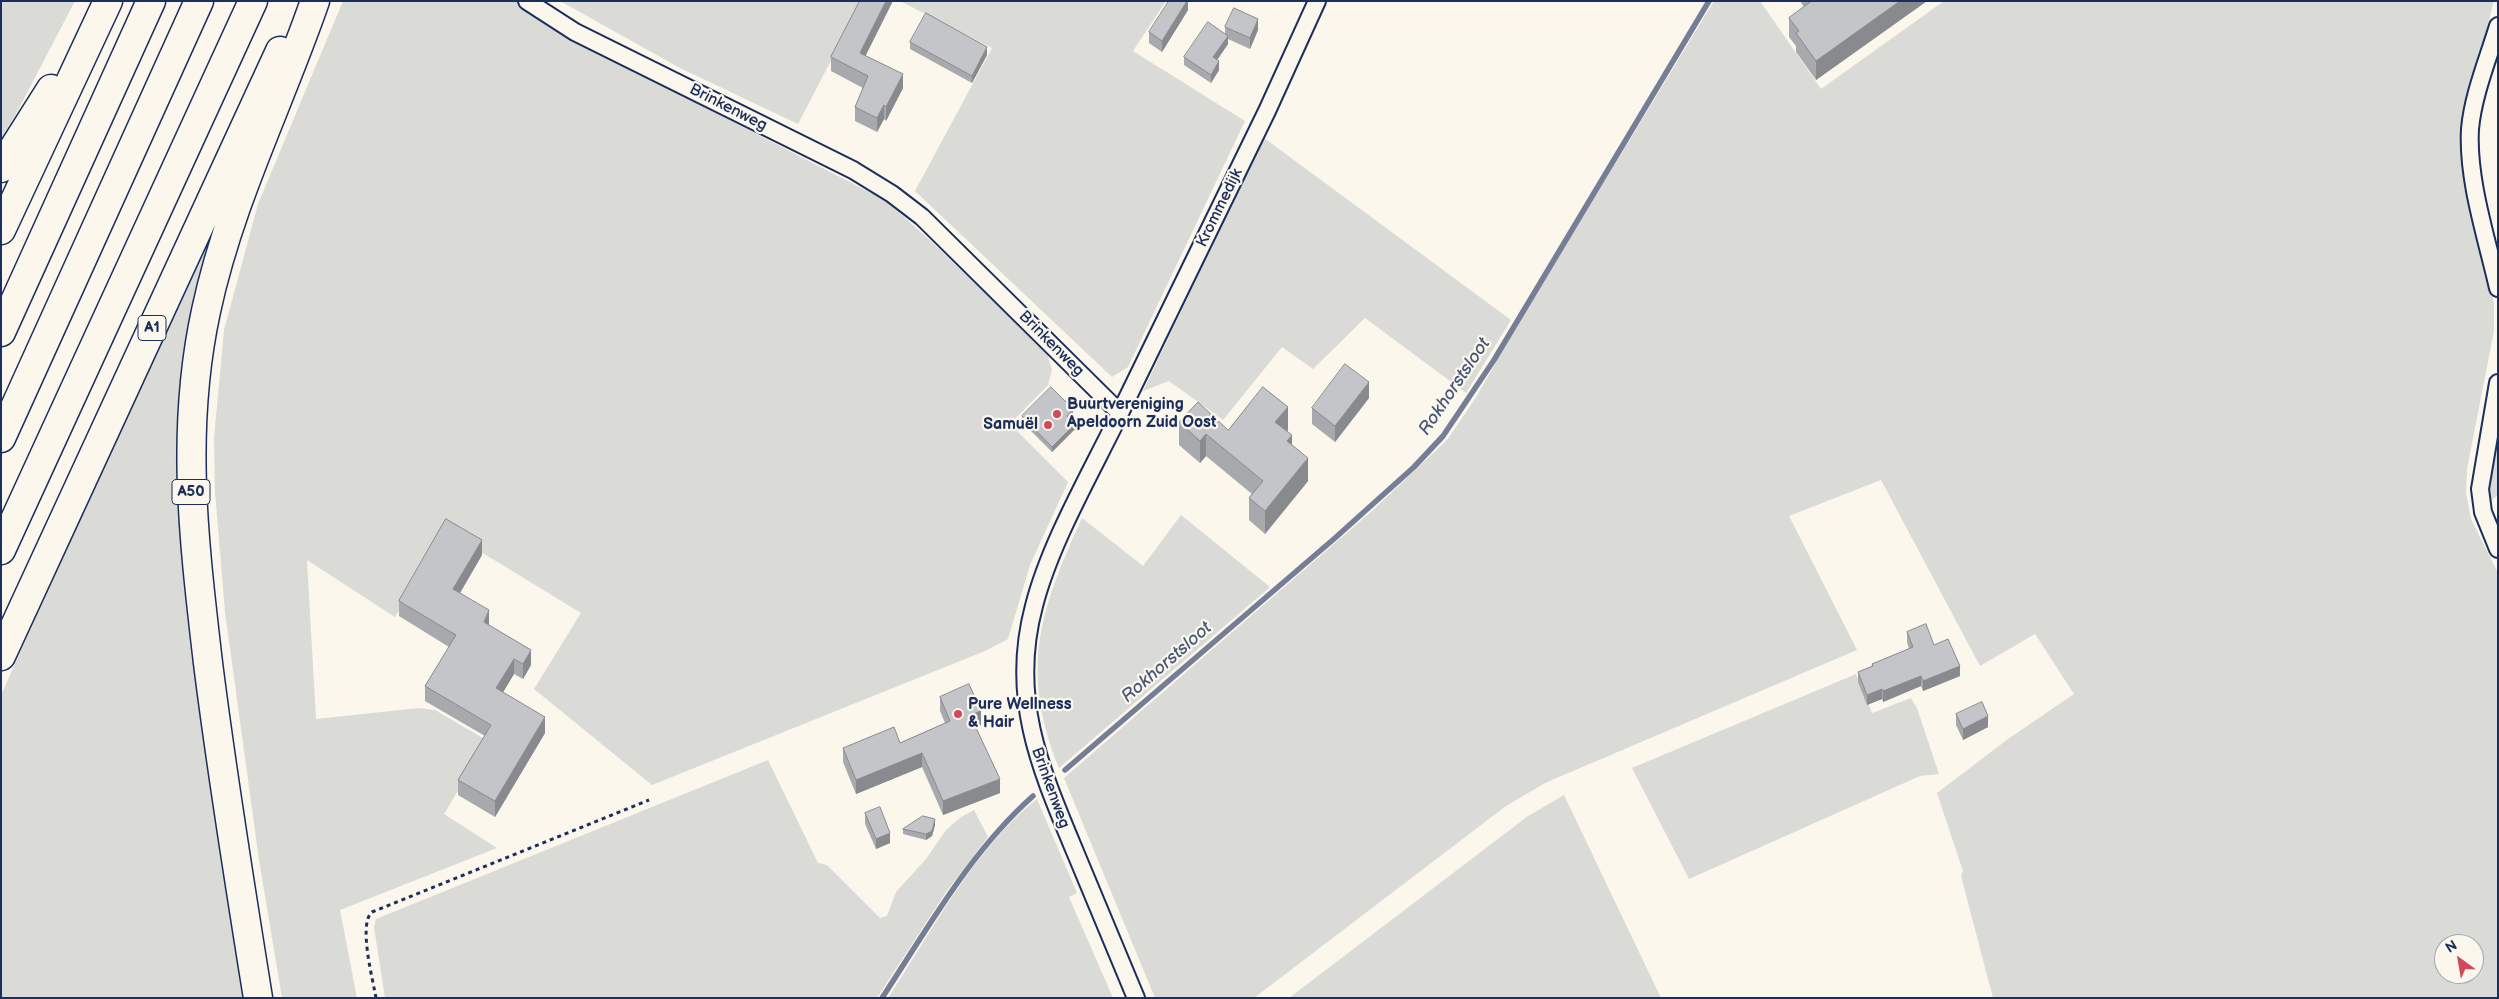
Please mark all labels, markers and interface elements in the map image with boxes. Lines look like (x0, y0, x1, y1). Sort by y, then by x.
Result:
street label: Brinkenweg (686, 80, 770, 136)
street label: Krommedijk (1193, 165, 1247, 251)
street label: Brinkenweg (1014, 307, 1088, 381)
road number: A1 (138, 316, 166, 340)
water label: Rokhorstsloot (1415, 334, 1495, 440)
place label: Buurtvereniging Apeldoorn Zuid Oost (1067, 395, 1216, 433)
marker: Buurtvereniging Apeldoorn Zuid Oost (1051, 408, 1063, 420)
place label: Samuël (983, 415, 1038, 435)
marker: Samuël (1042, 419, 1054, 431)
road number: A50 (172, 480, 210, 504)
water label: Rokhorstsloot (1117, 618, 1217, 708)
place label: Pure Wellness & Hair (968, 695, 1072, 733)
marker: Pure Wellness & Hair (952, 708, 964, 720)
street label: Brinkenweg (1026, 745, 1074, 831)
north arrow (2434, 934, 2484, 984)
text: N (2442, 937, 2460, 957)

